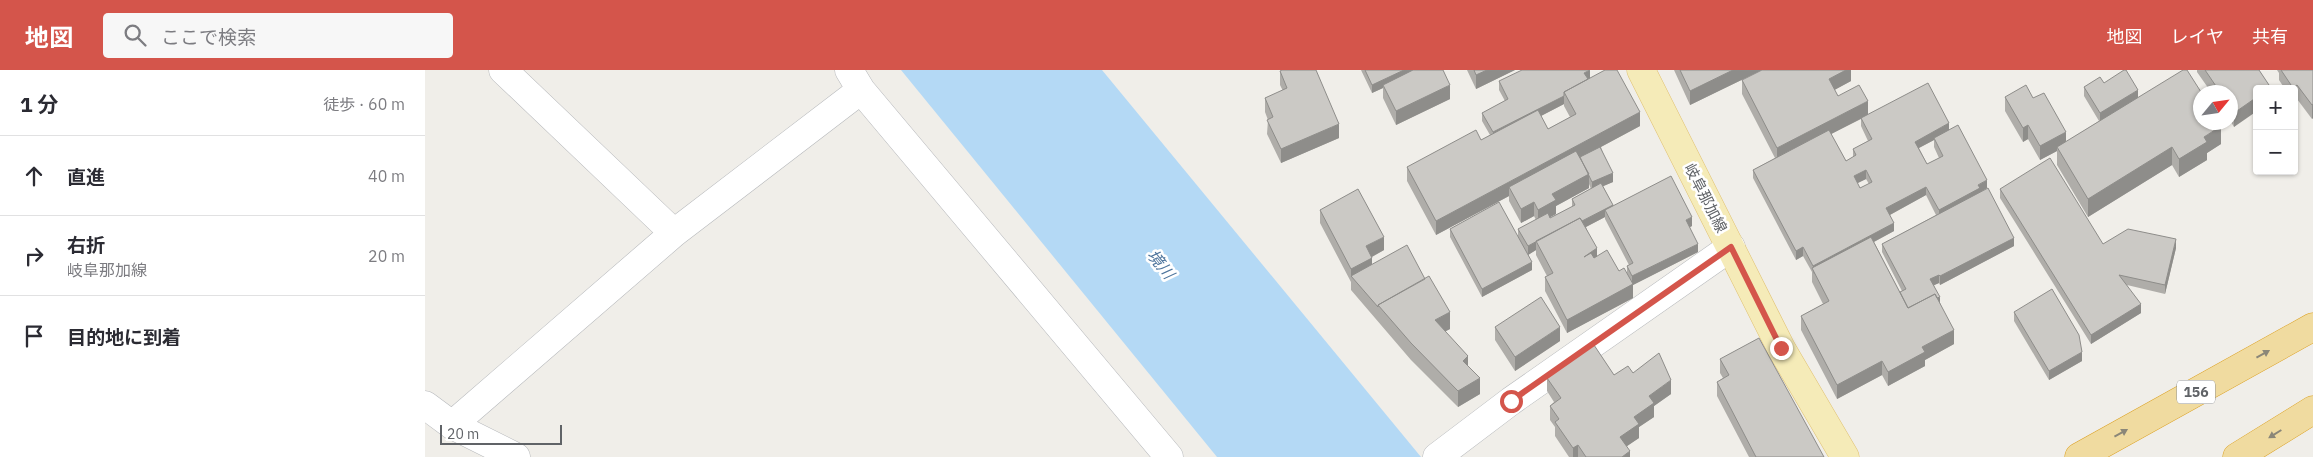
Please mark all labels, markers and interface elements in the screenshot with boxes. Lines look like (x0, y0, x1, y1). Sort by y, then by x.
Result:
search box (103, 13, 453, 58)
text: 地図 (25, 21, 73, 53)
icon: search (121, 21, 149, 49)
text: ここで検索 (161, 25, 256, 49)
text: 地図 (2107, 25, 2143, 48)
text: レイヤ (2171, 25, 2224, 48)
text: 共有 (2252, 25, 2288, 48)
north arrow (2193, 85, 2238, 130)
map controls (2253, 85, 2298, 175)
button: + (2253, 85, 2298, 130)
text: 1 分 (20, 90, 59, 118)
text: 徒歩 · 60 m (323, 94, 405, 114)
button: − (2253, 130, 2298, 175)
street label: 岐阜那加線 (1681, 160, 1731, 236)
icon: ahead (20, 162, 48, 190)
text: 直進 (67, 165, 105, 189)
text: 40 m (368, 166, 405, 186)
text: 右折 (67, 233, 105, 257)
icon: right (20, 242, 48, 270)
water label: 境川 (1143, 245, 1180, 284)
text: 20 m (368, 246, 405, 266)
text: 岐阜那加線 (67, 260, 147, 280)
icon: arrive (20, 322, 48, 350)
text: 目的地に到着 (67, 325, 181, 349)
route end (1770, 337, 1793, 360)
one-way arrow (2257, 350, 2270, 359)
road number: 156 (2177, 381, 2215, 404)
route start (1500, 390, 1523, 413)
scale bar (440, 422, 563, 445)
text: 20 m (447, 425, 479, 443)
one-way arrow (2115, 429, 2128, 438)
one-way arrow (2269, 429, 2282, 438)

